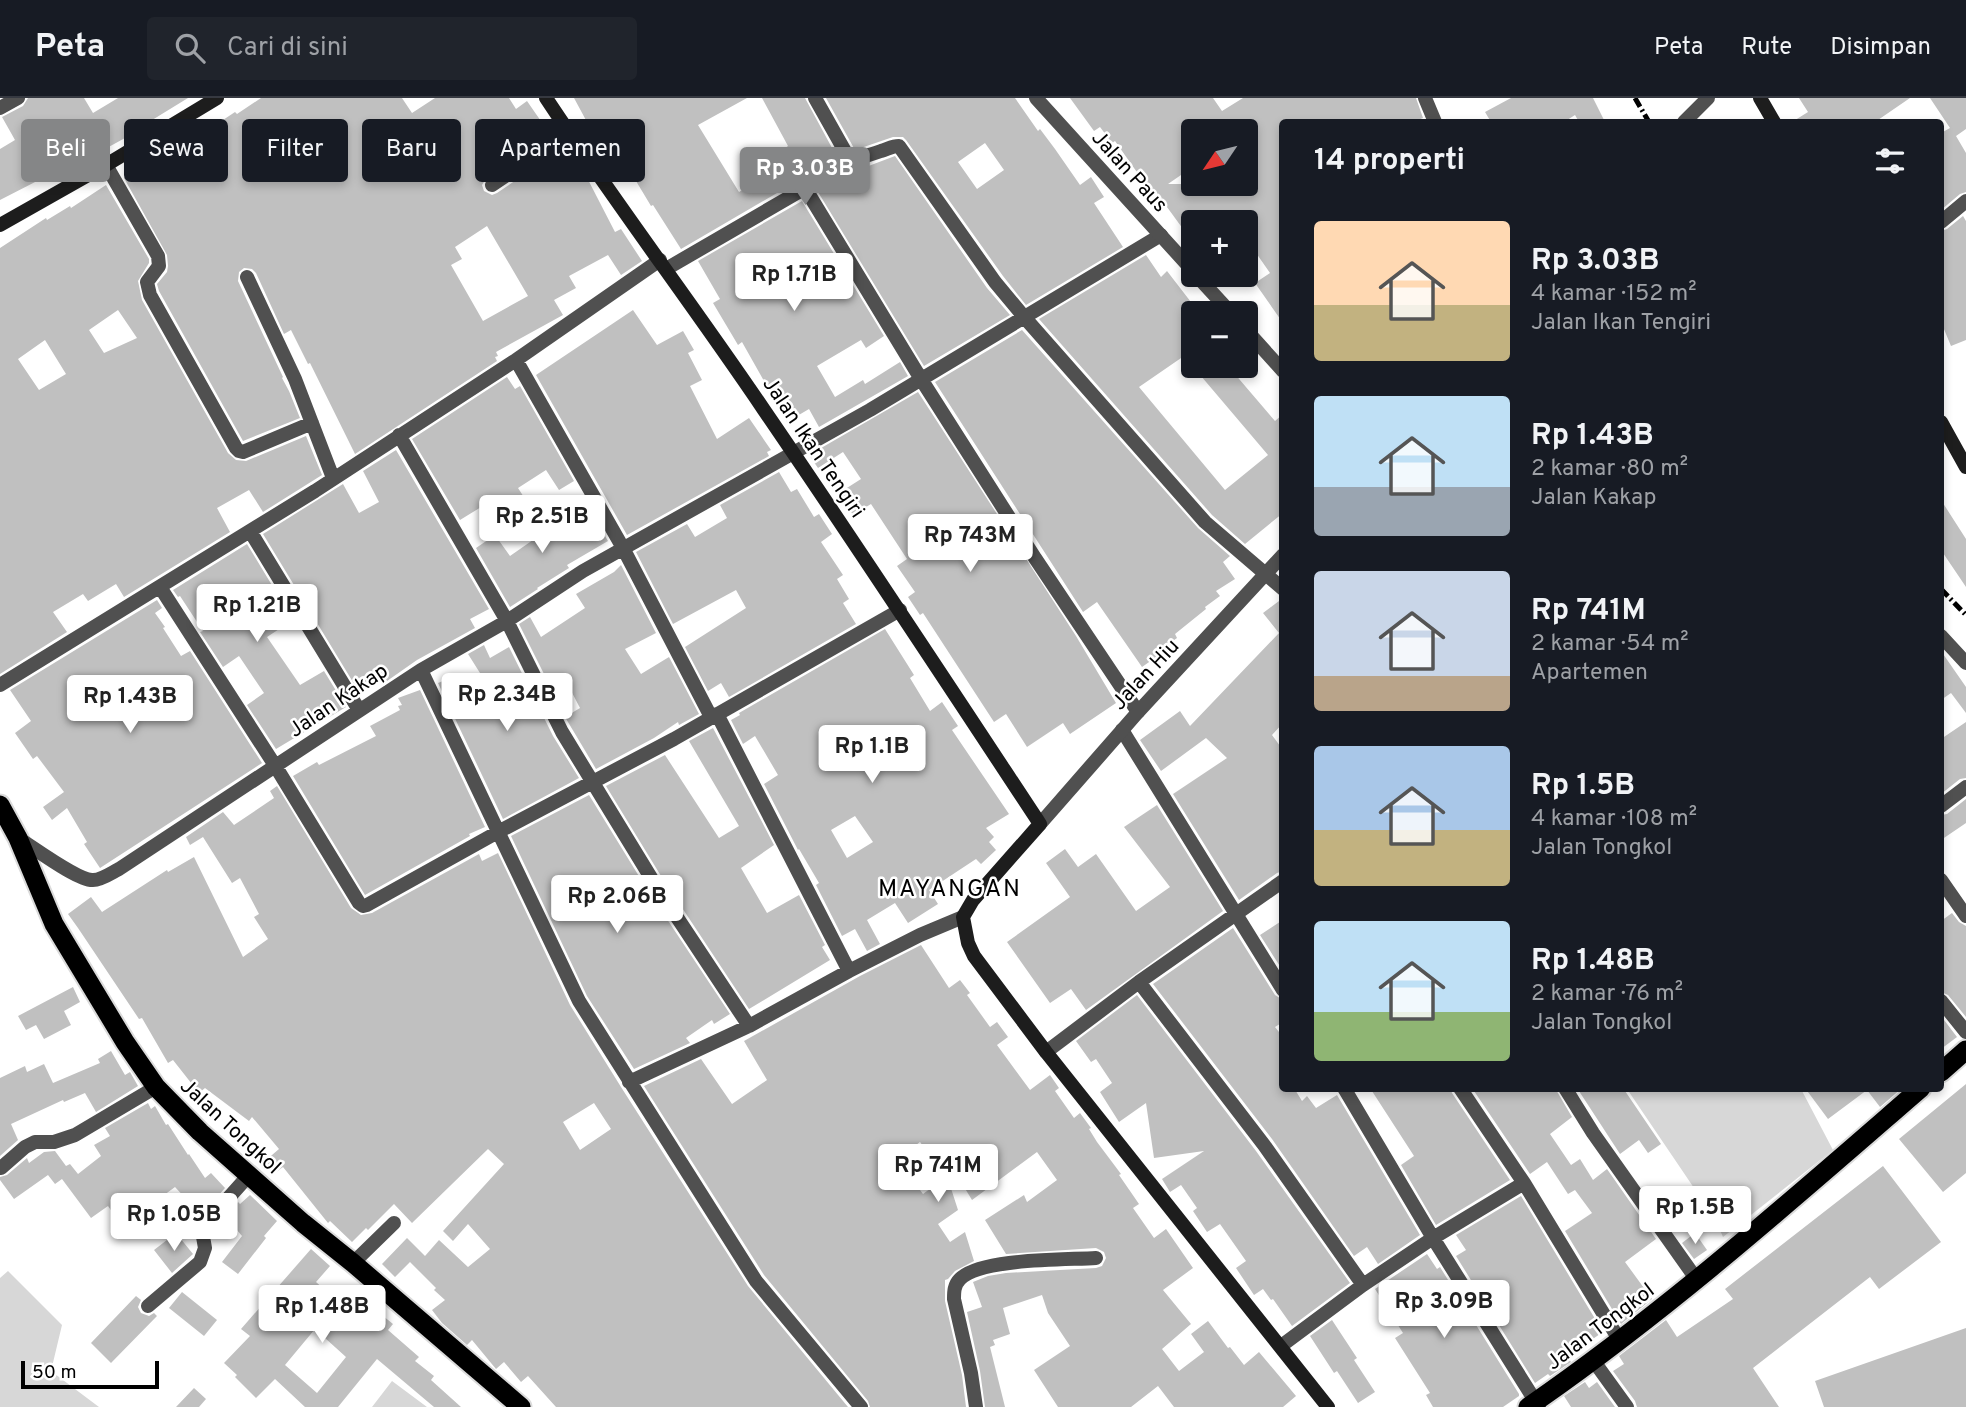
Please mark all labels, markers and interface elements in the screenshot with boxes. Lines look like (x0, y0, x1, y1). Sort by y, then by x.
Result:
search box (147, 17, 637, 80)
text: Peta (35, 27, 105, 69)
icon: search (171, 29, 209, 67)
text: Cari di sini (227, 32, 348, 65)
text: Peta (1654, 33, 1703, 63)
text: Rute (1741, 33, 1792, 63)
text: Disimpan (1830, 33, 1931, 63)
chip: Beli (21, 119, 110, 182)
chip: Sewa (124, 119, 228, 182)
chip: Filter (242, 119, 348, 182)
chip: Baru (362, 119, 461, 182)
chip: Apartemen (475, 119, 645, 182)
north arrow (1181, 119, 1258, 196)
map controls (1181, 119, 1258, 378)
street label: Jalan Paus (1085, 125, 1173, 219)
icon: filters (1871, 142, 1909, 180)
text: 14 properti (1314, 143, 1465, 180)
pin: Rp 3.03B (733, 148, 877, 207)
text: Rp 3.03B (756, 155, 854, 184)
button: + (1181, 210, 1258, 287)
text: Rp 3.03B (1531, 243, 1659, 280)
icon: home (1370, 249, 1454, 333)
pin: Rp 1.71B (722, 254, 866, 313)
text: Rp 1.71B (751, 261, 837, 290)
text: 4 kamar · 152 m² (1531, 280, 1697, 309)
button: − (1181, 301, 1258, 378)
text: Jalan Ikan Tengiri (1531, 309, 1711, 338)
street label: Jalan Ikan Tengiri (756, 372, 870, 524)
text: Rp 1.43B (1531, 418, 1654, 455)
icon: home (1370, 424, 1454, 508)
text: 2 kamar · 80 m² (1531, 455, 1688, 484)
text: Jalan Kakap (1531, 484, 1656, 513)
pin: Rp 2.51B (470, 496, 614, 555)
text: Rp 2.51B (495, 503, 589, 532)
pin: Rp 743M (905, 514, 1035, 574)
text: Rp 743M (924, 522, 1016, 551)
pin: Rp 1.21B (185, 584, 329, 644)
text: Rp 1.21B (213, 592, 301, 621)
text: Rp 741M (1531, 593, 1646, 630)
icon: home (1370, 599, 1454, 683)
text: 2 kamar · 54 m² (1531, 630, 1689, 659)
street label: Jalan Hiu (1106, 634, 1186, 716)
street label: Jalan Kakap (284, 658, 394, 744)
text: Apartemen (1531, 659, 1648, 688)
pin: Rp 2.34B (435, 674, 579, 733)
pin: Rp 1.43B (58, 676, 202, 735)
text: Rp 2.34B (458, 681, 557, 710)
text: Rp 1.43B (83, 683, 177, 712)
pin: Rp 1.1B (807, 726, 937, 785)
text: Rp 1.1B (835, 733, 909, 762)
text: Rp 1.5B (1531, 768, 1635, 805)
icon: home (1370, 774, 1454, 858)
text: 4 kamar · 108 m² (1531, 805, 1697, 834)
text: Jalan Tongkol (1531, 834, 1672, 863)
district label: MAYANGAN (878, 875, 1022, 905)
pin: Rp 2.06B (545, 876, 689, 935)
text: Rp 2.06B (567, 883, 667, 912)
text: Rp 1.48B (1531, 943, 1655, 980)
icon: home (1370, 949, 1454, 1033)
text: 2 kamar · 76 m² (1531, 980, 1683, 1009)
text: Jalan Tongkol (1531, 1009, 1672, 1038)
street label: Jalan Tongkol (174, 1073, 286, 1181)
pin: Rp 741M (873, 1144, 1003, 1204)
text: Rp 741M (894, 1152, 982, 1181)
pin: Rp 1.5B (1630, 1186, 1760, 1246)
pin: Rp 1.05B (102, 1194, 246, 1253)
text: Rp 1.5B (1655, 1194, 1735, 1223)
text: Rp 1.05B (127, 1201, 221, 1230)
street label: Jalan Tongkol (1541, 1278, 1661, 1377)
pin: Rp 3.09B (1372, 1280, 1516, 1340)
pin: Rp 1.48B (250, 1286, 394, 1345)
text: Rp 3.09B (1395, 1288, 1493, 1317)
text: Rp 1.48B (275, 1293, 369, 1322)
scale bar (21, 1358, 159, 1390)
text: 50 m (32, 1361, 77, 1385)

